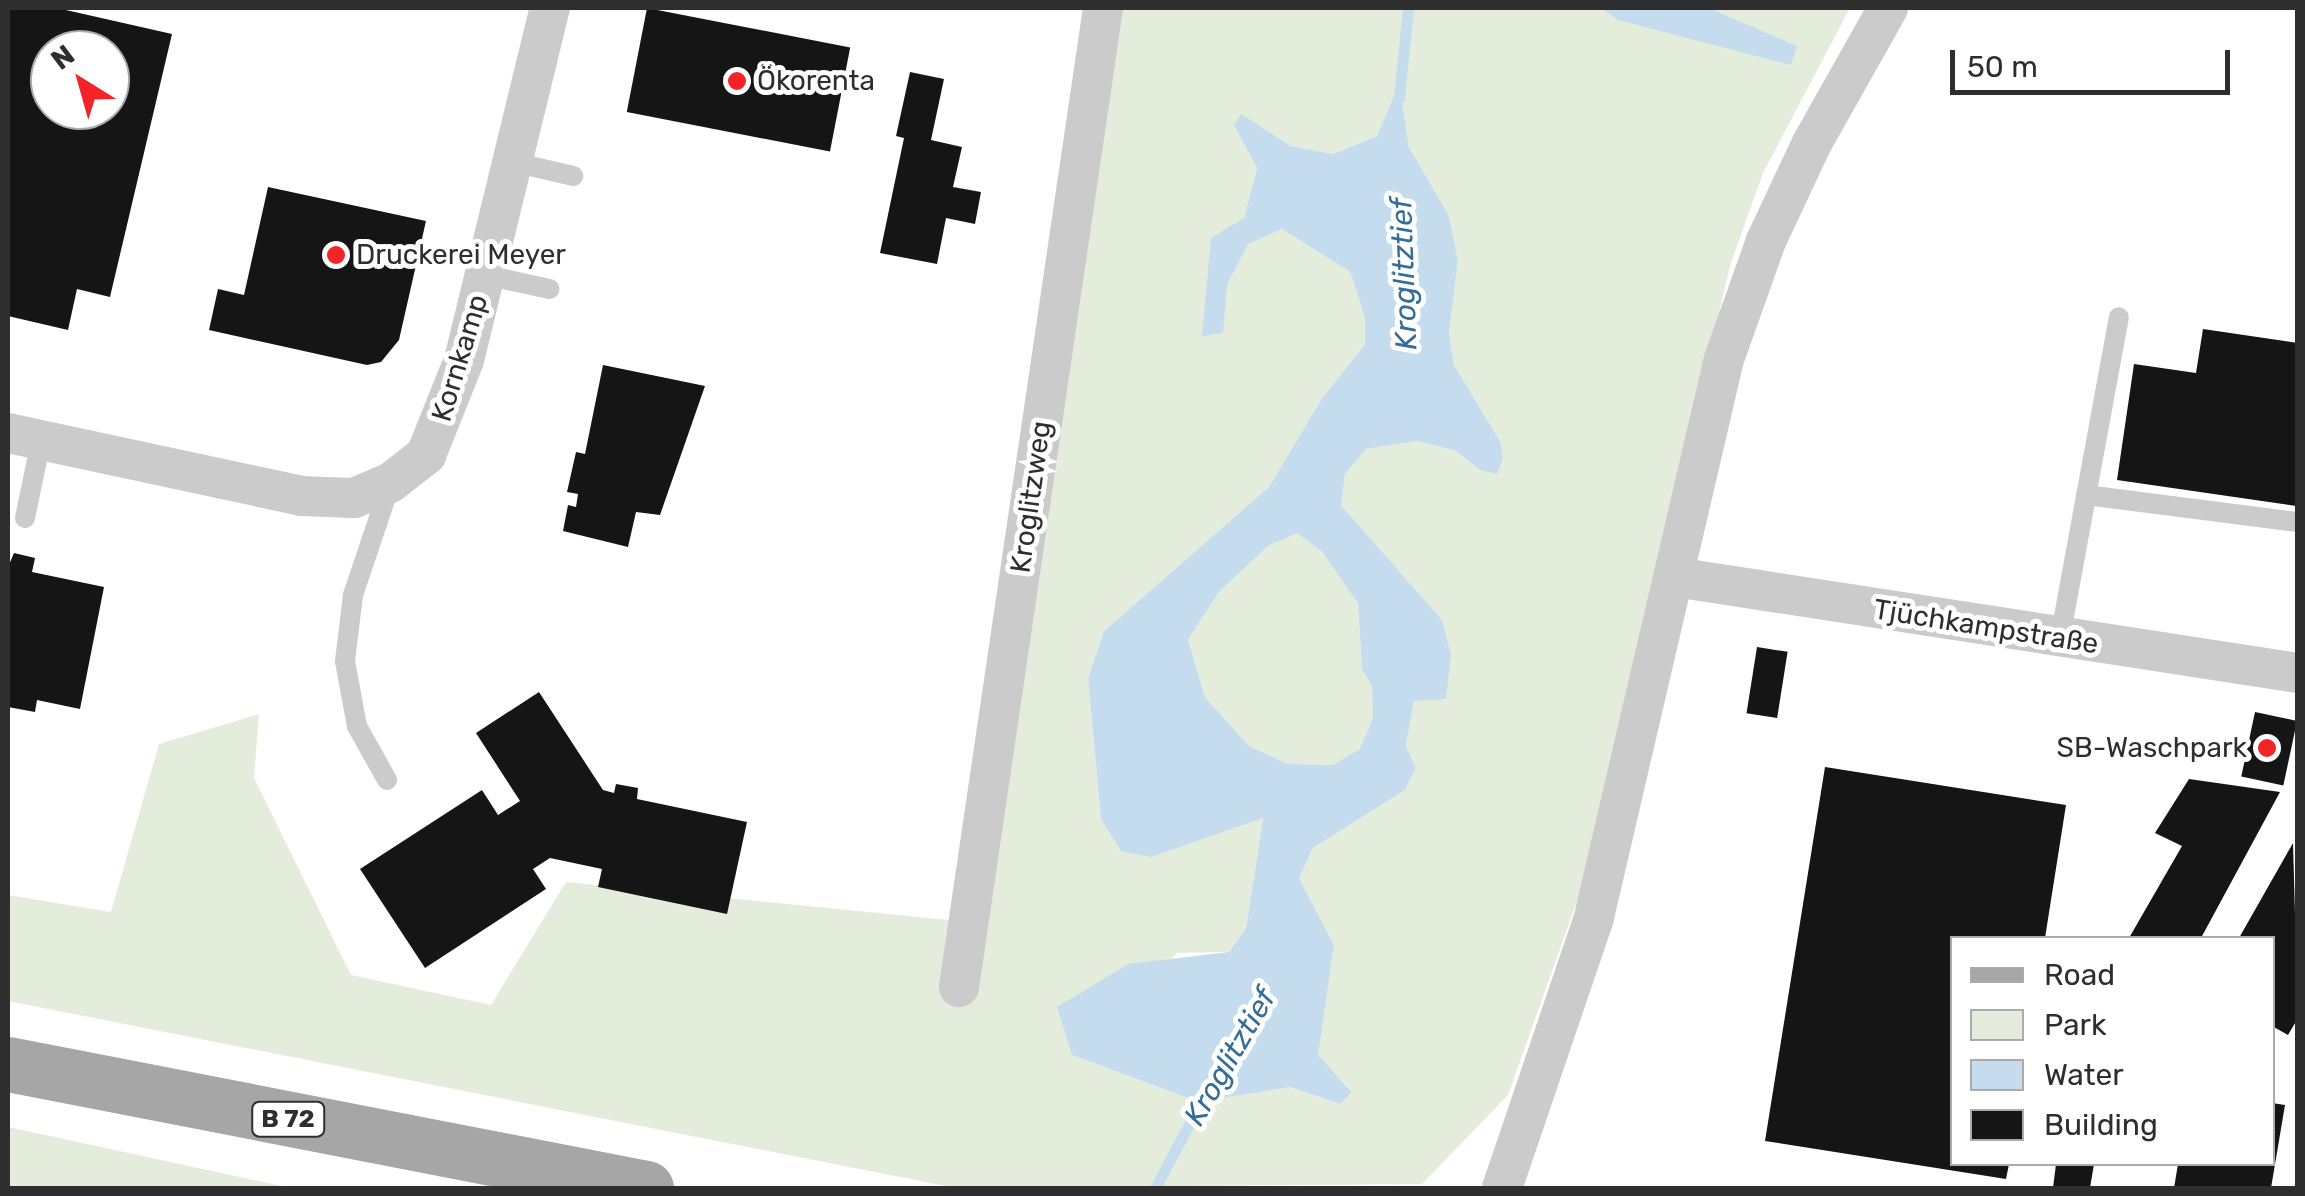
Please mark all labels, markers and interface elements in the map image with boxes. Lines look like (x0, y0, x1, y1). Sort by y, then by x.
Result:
north arrow (30, 30, 130, 130)
scale bar (1955, 30, 2235, 92)
text: N (45, 38, 81, 76)
text: 50 m (1967, 49, 2038, 85)
place label: Ökorenta (757, 64, 875, 98)
marker: Ökorenta (726, 70, 748, 92)
water label: Kroglitztief (1383, 197, 1425, 351)
place label: Druckerei Meyer (356, 238, 566, 272)
marker: Druckerei Meyer (325, 244, 347, 266)
street label: Kornkamp (425, 291, 495, 425)
street label: Kroglitzweg (1004, 419, 1058, 575)
street label: Tjüchkampstraße (1871, 593, 2101, 661)
place label: SB-Waschpark (2057, 731, 2247, 765)
marker: SB-Waschpark (2256, 737, 2278, 759)
legend (1950, 936, 2275, 1166)
text: Road (2044, 957, 2115, 993)
water label: Kroglitztief (1176, 982, 1284, 1132)
text: Park (2044, 1007, 2106, 1043)
text: Water (2044, 1057, 2124, 1093)
road number: B 72 (250, 1099, 326, 1139)
text: Building (2044, 1107, 2158, 1143)

